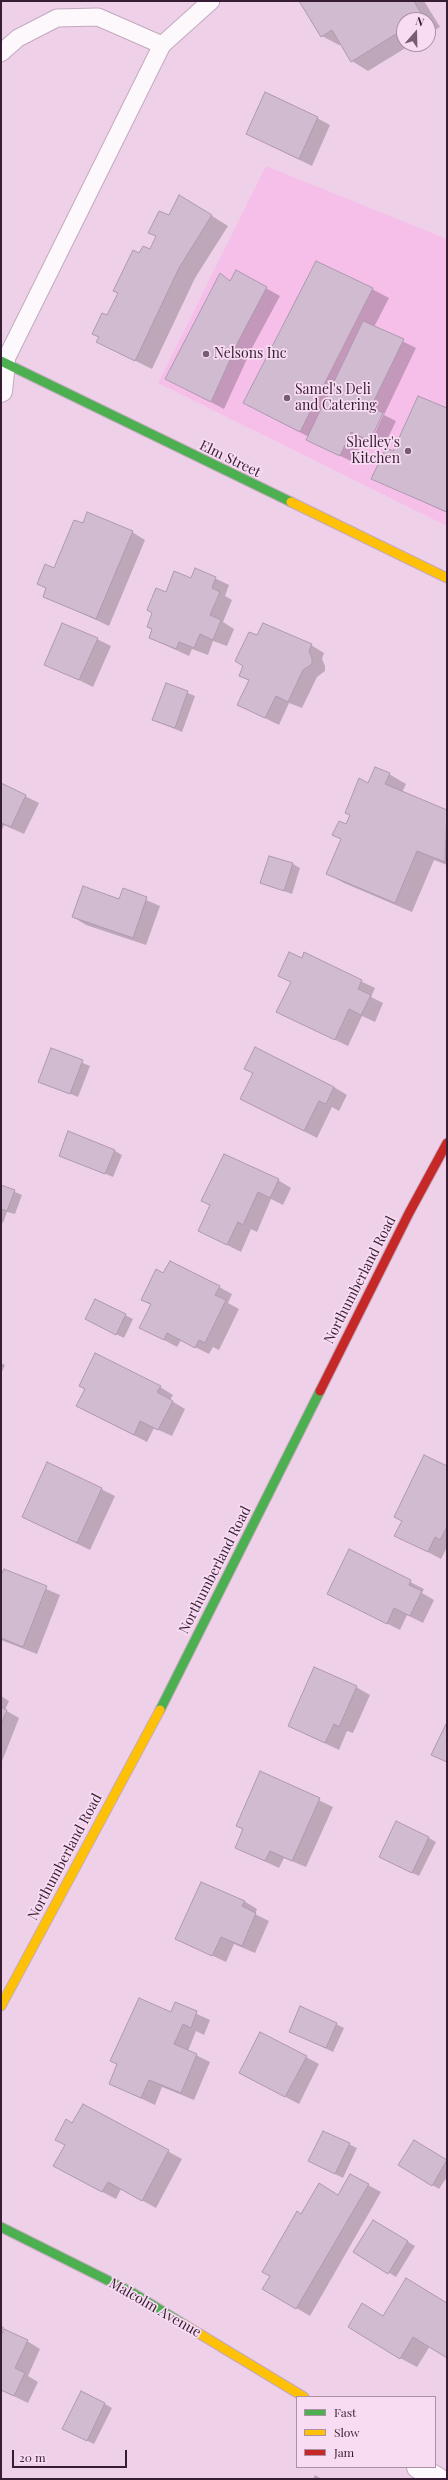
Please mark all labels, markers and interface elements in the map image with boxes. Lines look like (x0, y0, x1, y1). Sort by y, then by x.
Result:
north arrow (396, 12, 436, 52)
text: N (414, 13, 426, 30)
place label: Nelsons Inc (214, 346, 287, 362)
marker: Nelsons Inc (201, 349, 211, 359)
place label: Samel's Deli and Catering (295, 382, 377, 414)
marker: Samel's Deli and Catering (282, 393, 292, 403)
place label: Shelley's Kitchen (346, 435, 400, 468)
street label: Elm Street (197, 437, 263, 481)
marker: Shelley's Kitchen (403, 446, 413, 456)
street label: Northumberland Road (321, 1213, 399, 1347)
street label: Northumberland Road (176, 1503, 254, 1637)
street label: Northumberland Road (24, 1791, 106, 1923)
street label: Malcolm Avenue (106, 2275, 204, 2341)
legend (296, 2396, 436, 2468)
text: Fast (334, 2404, 356, 2420)
text: Slow (334, 2424, 360, 2440)
scale bar (14, 2442, 129, 2468)
text: Jam (334, 2444, 354, 2460)
text: 20 m (19, 2449, 46, 2465)

